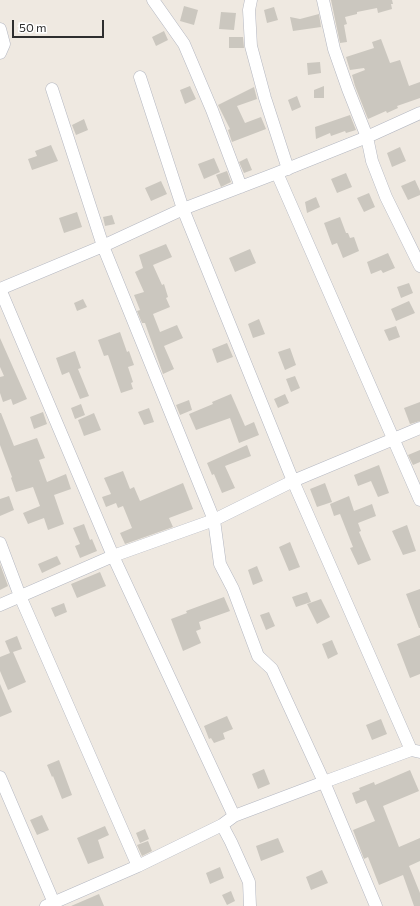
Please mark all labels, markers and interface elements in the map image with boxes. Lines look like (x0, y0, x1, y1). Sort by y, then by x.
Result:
scale bar (14, 12, 106, 38)
text: 50 m (19, 20, 47, 34)

